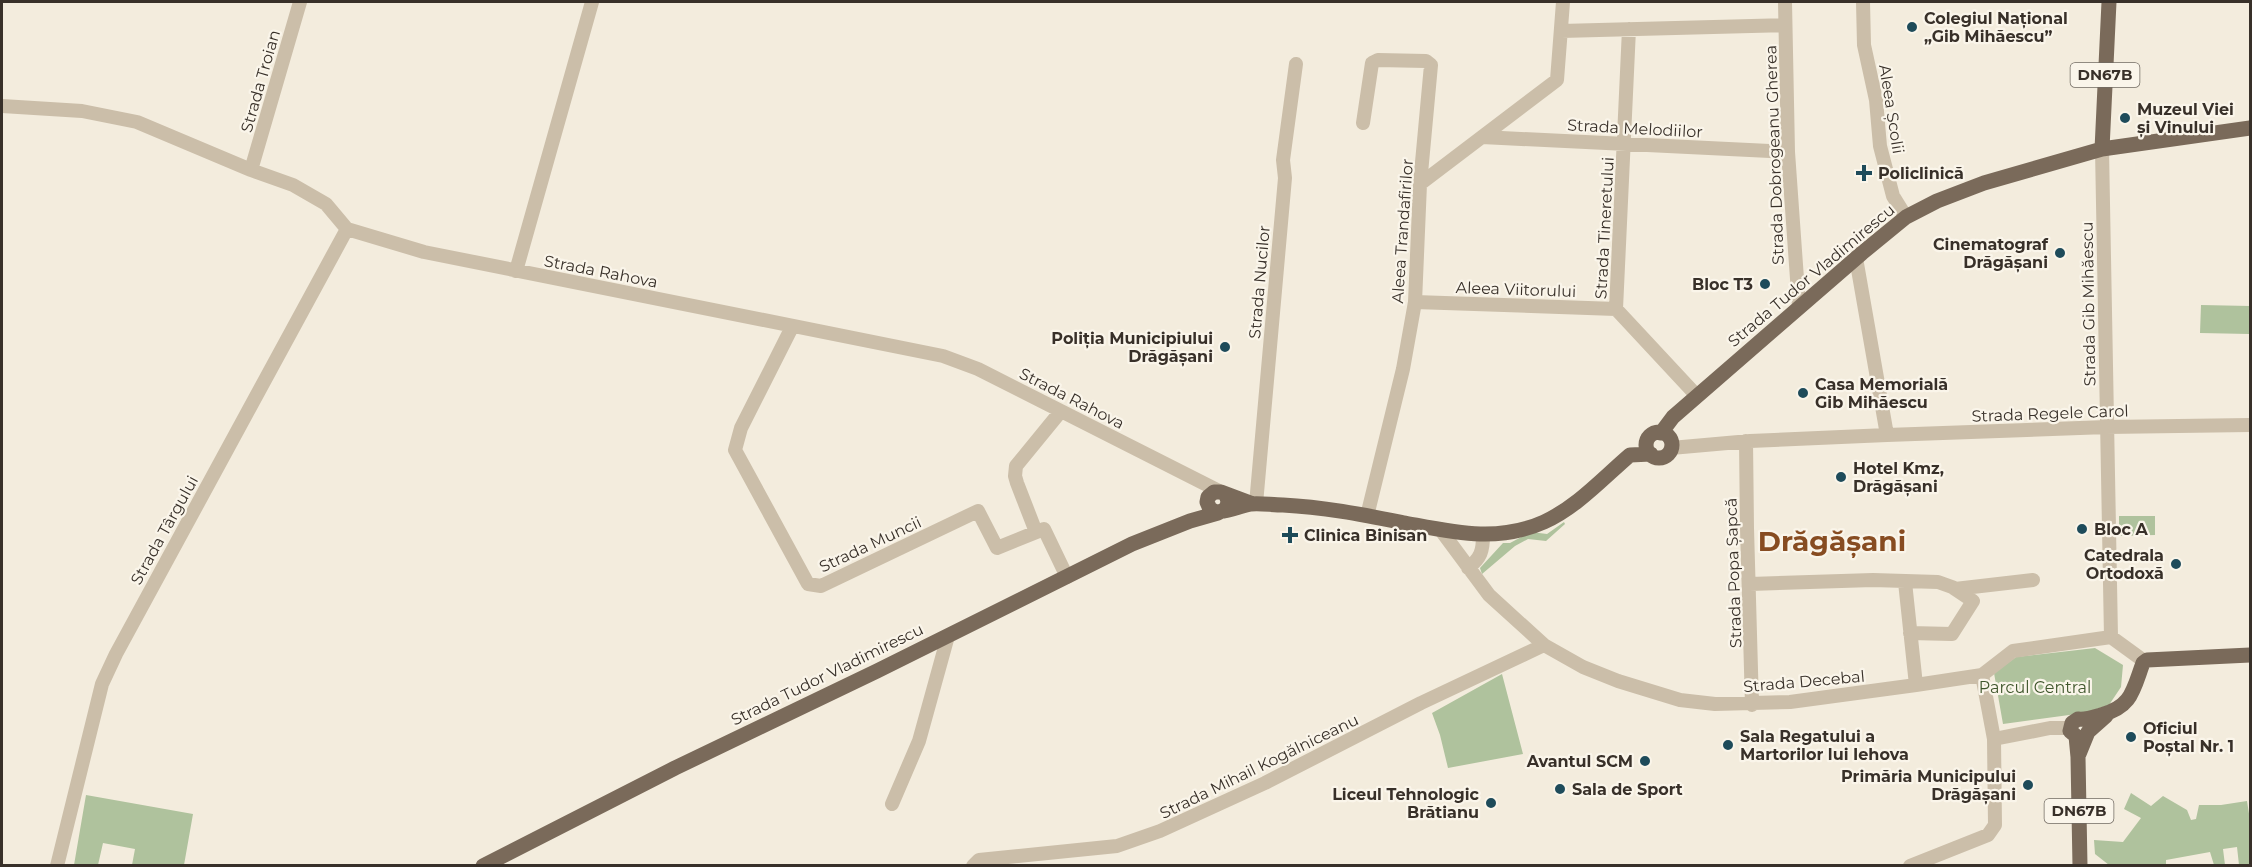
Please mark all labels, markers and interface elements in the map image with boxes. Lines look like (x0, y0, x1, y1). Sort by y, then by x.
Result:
place label: Colegiul Național „Gib Mihăescu” (1924, 9, 2068, 46)
marker: Colegiul Național „Gib Mihăescu” (1905, 20, 1919, 34)
street label: Strada Troian (237, 28, 284, 135)
street label: Strada Dobrogeanu Gherea (1761, 45, 1788, 265)
street label: Aleea Școlii (1874, 63, 1908, 155)
road number: DN67B (2070, 63, 2140, 87)
place label: Muzeul Viei și Vinului (2137, 100, 2234, 138)
marker: Muzeul Viei și Vinului (2118, 111, 2132, 125)
street label: Strada Melodiilor (1567, 115, 1703, 142)
street label: Strada Tineretului (1591, 156, 1618, 300)
street label: Aleea Trandafirilor (1388, 158, 1417, 304)
marker: Policlinică (1855, 164, 1873, 182)
place label: Policlinică (1878, 164, 1964, 183)
street label: Strada Tudor Vladimirescu (1724, 200, 1899, 351)
street label: Strada Gib Mihăescu (2078, 221, 2099, 387)
street label: Strada Nucilor (1245, 225, 1274, 340)
place label: Cinematograf Drăgășani (1933, 235, 2049, 273)
marker: Cinematograf Drăgășani (2053, 246, 2067, 260)
street label: Strada Rahova (542, 251, 659, 292)
place label: Bloc T3 (1692, 275, 1753, 294)
marker: Bloc T3 (1758, 277, 1772, 291)
street label: Aleea Viitorului (1455, 278, 1577, 301)
place label: Poliția Municipiului Drăgășani (1051, 329, 1213, 367)
marker: Poliția Municipiului Drăgășani (1218, 340, 1232, 354)
street label: Strada Rahova (1016, 364, 1127, 433)
place label: Casa Memorială Gib Mihăescu (1815, 375, 1948, 412)
marker: Casa Memorială Gib Mihăescu (1796, 386, 1810, 400)
street label: Strada Regele Carol (1971, 401, 2129, 426)
place label: Hotel Kmz, Drăgășani (1853, 459, 1944, 497)
marker: Hotel Kmz, Drăgășani (1834, 470, 1848, 484)
street label: Strada Târgului (127, 473, 202, 588)
street label: Strada Popa Șapcă (1721, 497, 1747, 648)
street label: Strada Muncii (816, 513, 924, 576)
place label: Bloc A (2094, 520, 2149, 539)
marker: Bloc A (2075, 522, 2089, 536)
district label: Drăgășani (1758, 524, 1906, 558)
marker: Clinica Binisan (1281, 526, 1299, 544)
place label: Clinica Binisan (1304, 526, 1427, 545)
place label: Catedrala Ortodoxă (2084, 546, 2164, 583)
marker: Catedrala Ortodoxă (2169, 557, 2183, 571)
street label: Strada Tudor Vladimirescu (728, 620, 927, 729)
street label: Strada Decebal (1742, 667, 1866, 696)
park label: Parcul Central (1979, 678, 2091, 697)
street label: Strada Mihail Kogălniceanu (1157, 710, 1362, 823)
place label: Oficiul Poștal Nr. 1 (2143, 719, 2234, 757)
place label: Sala Regatului a Martorilor lui Iehova (1740, 727, 1909, 764)
marker: Oficiul Poștal Nr. 1 (2124, 730, 2138, 744)
marker: Sala Regatului a Martorilor lui Iehova (1721, 738, 1735, 752)
place label: Avantul SCM (1526, 752, 1633, 771)
marker: Avantul SCM (1638, 754, 1652, 768)
place label: Primăria Municipului Drăgășani (1841, 767, 2016, 805)
marker: Primăria Municipului Drăgășani (2021, 778, 2035, 792)
place label: Sala de Sport (1572, 780, 1683, 799)
marker: Sala de Sport (1553, 782, 1567, 796)
place label: Liceul Tehnologic Brătianu (1332, 785, 1480, 822)
marker: Liceul Tehnologic Brătianu (1484, 796, 1498, 810)
road number: DN67B (2044, 799, 2114, 823)

